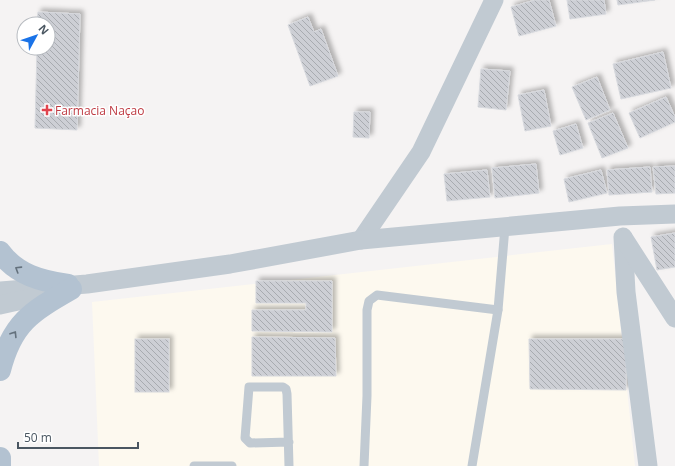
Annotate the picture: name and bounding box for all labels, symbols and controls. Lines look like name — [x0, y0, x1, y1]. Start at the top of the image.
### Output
north arrow — [16, 16, 56, 56]
text: N — [35, 21, 53, 38]
place label: Farmacia Naçao — [55, 102, 144, 119]
marker: Farmacia Naçao — [42, 105, 52, 115]
one-way arrow — [15, 267, 22, 274]
one-way arrow — [9, 331, 17, 338]
scale bar — [18, 424, 138, 450]
text: 50 m — [24, 429, 52, 446]

